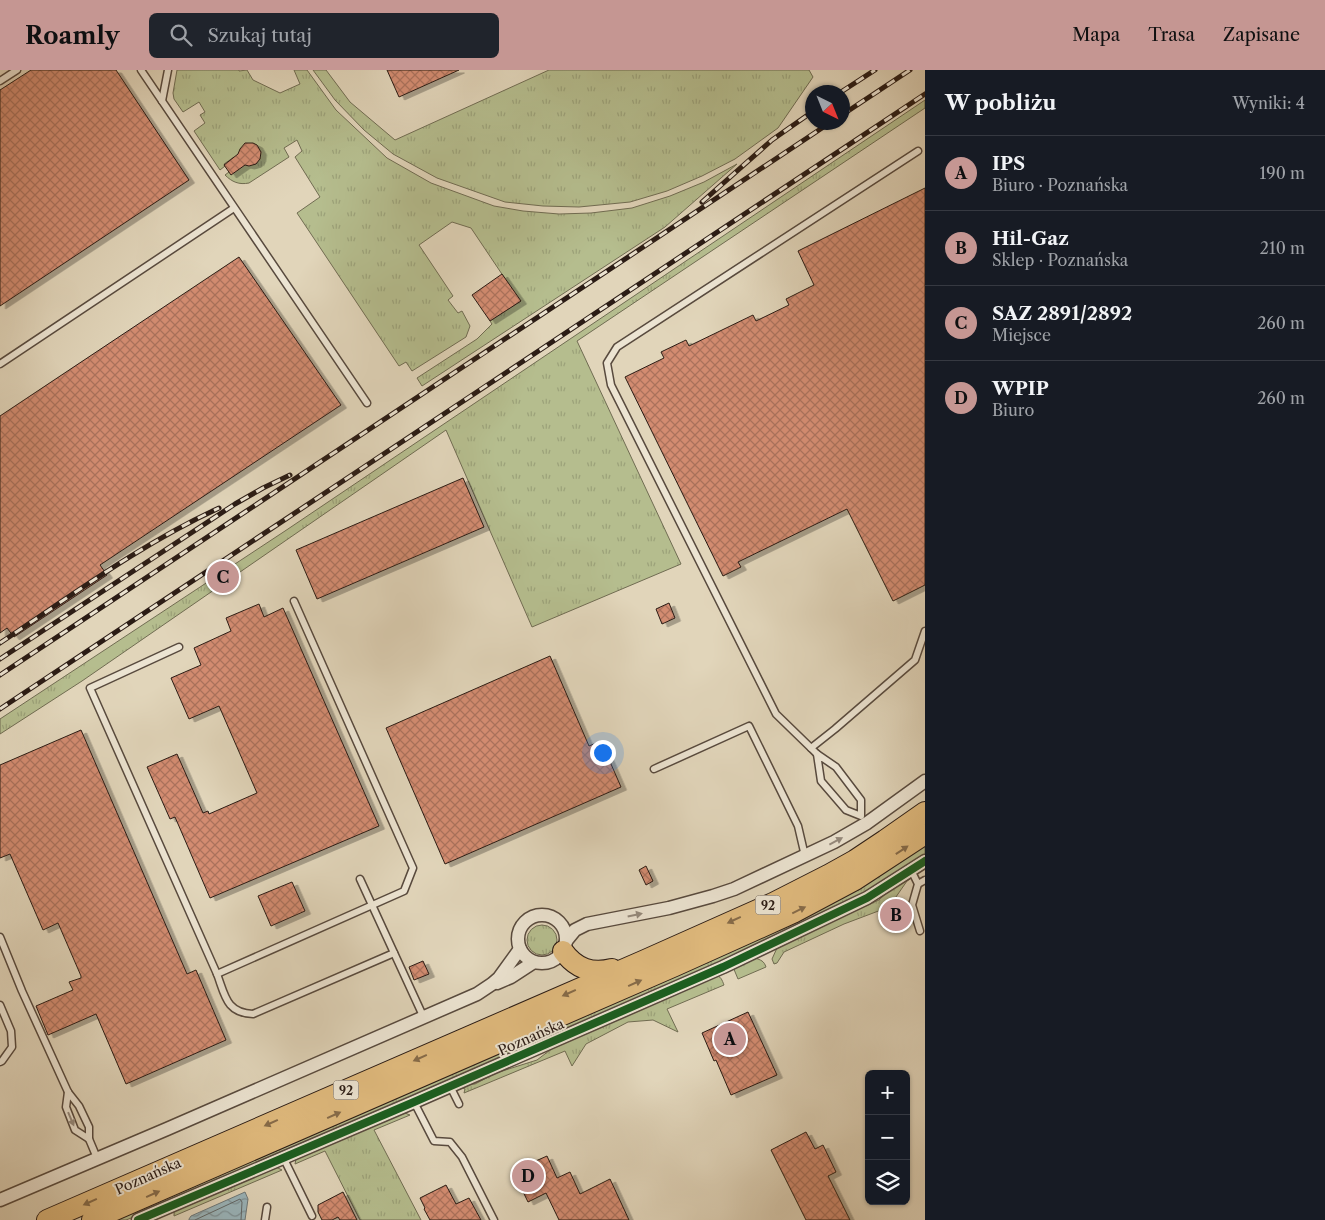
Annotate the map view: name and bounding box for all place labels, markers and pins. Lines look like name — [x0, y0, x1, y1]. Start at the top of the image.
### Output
pin: C — [207, 558, 239, 596]
pin: B — [880, 896, 912, 934]
pin: A — [714, 1020, 746, 1058]
pin: D — [512, 1157, 544, 1195]

